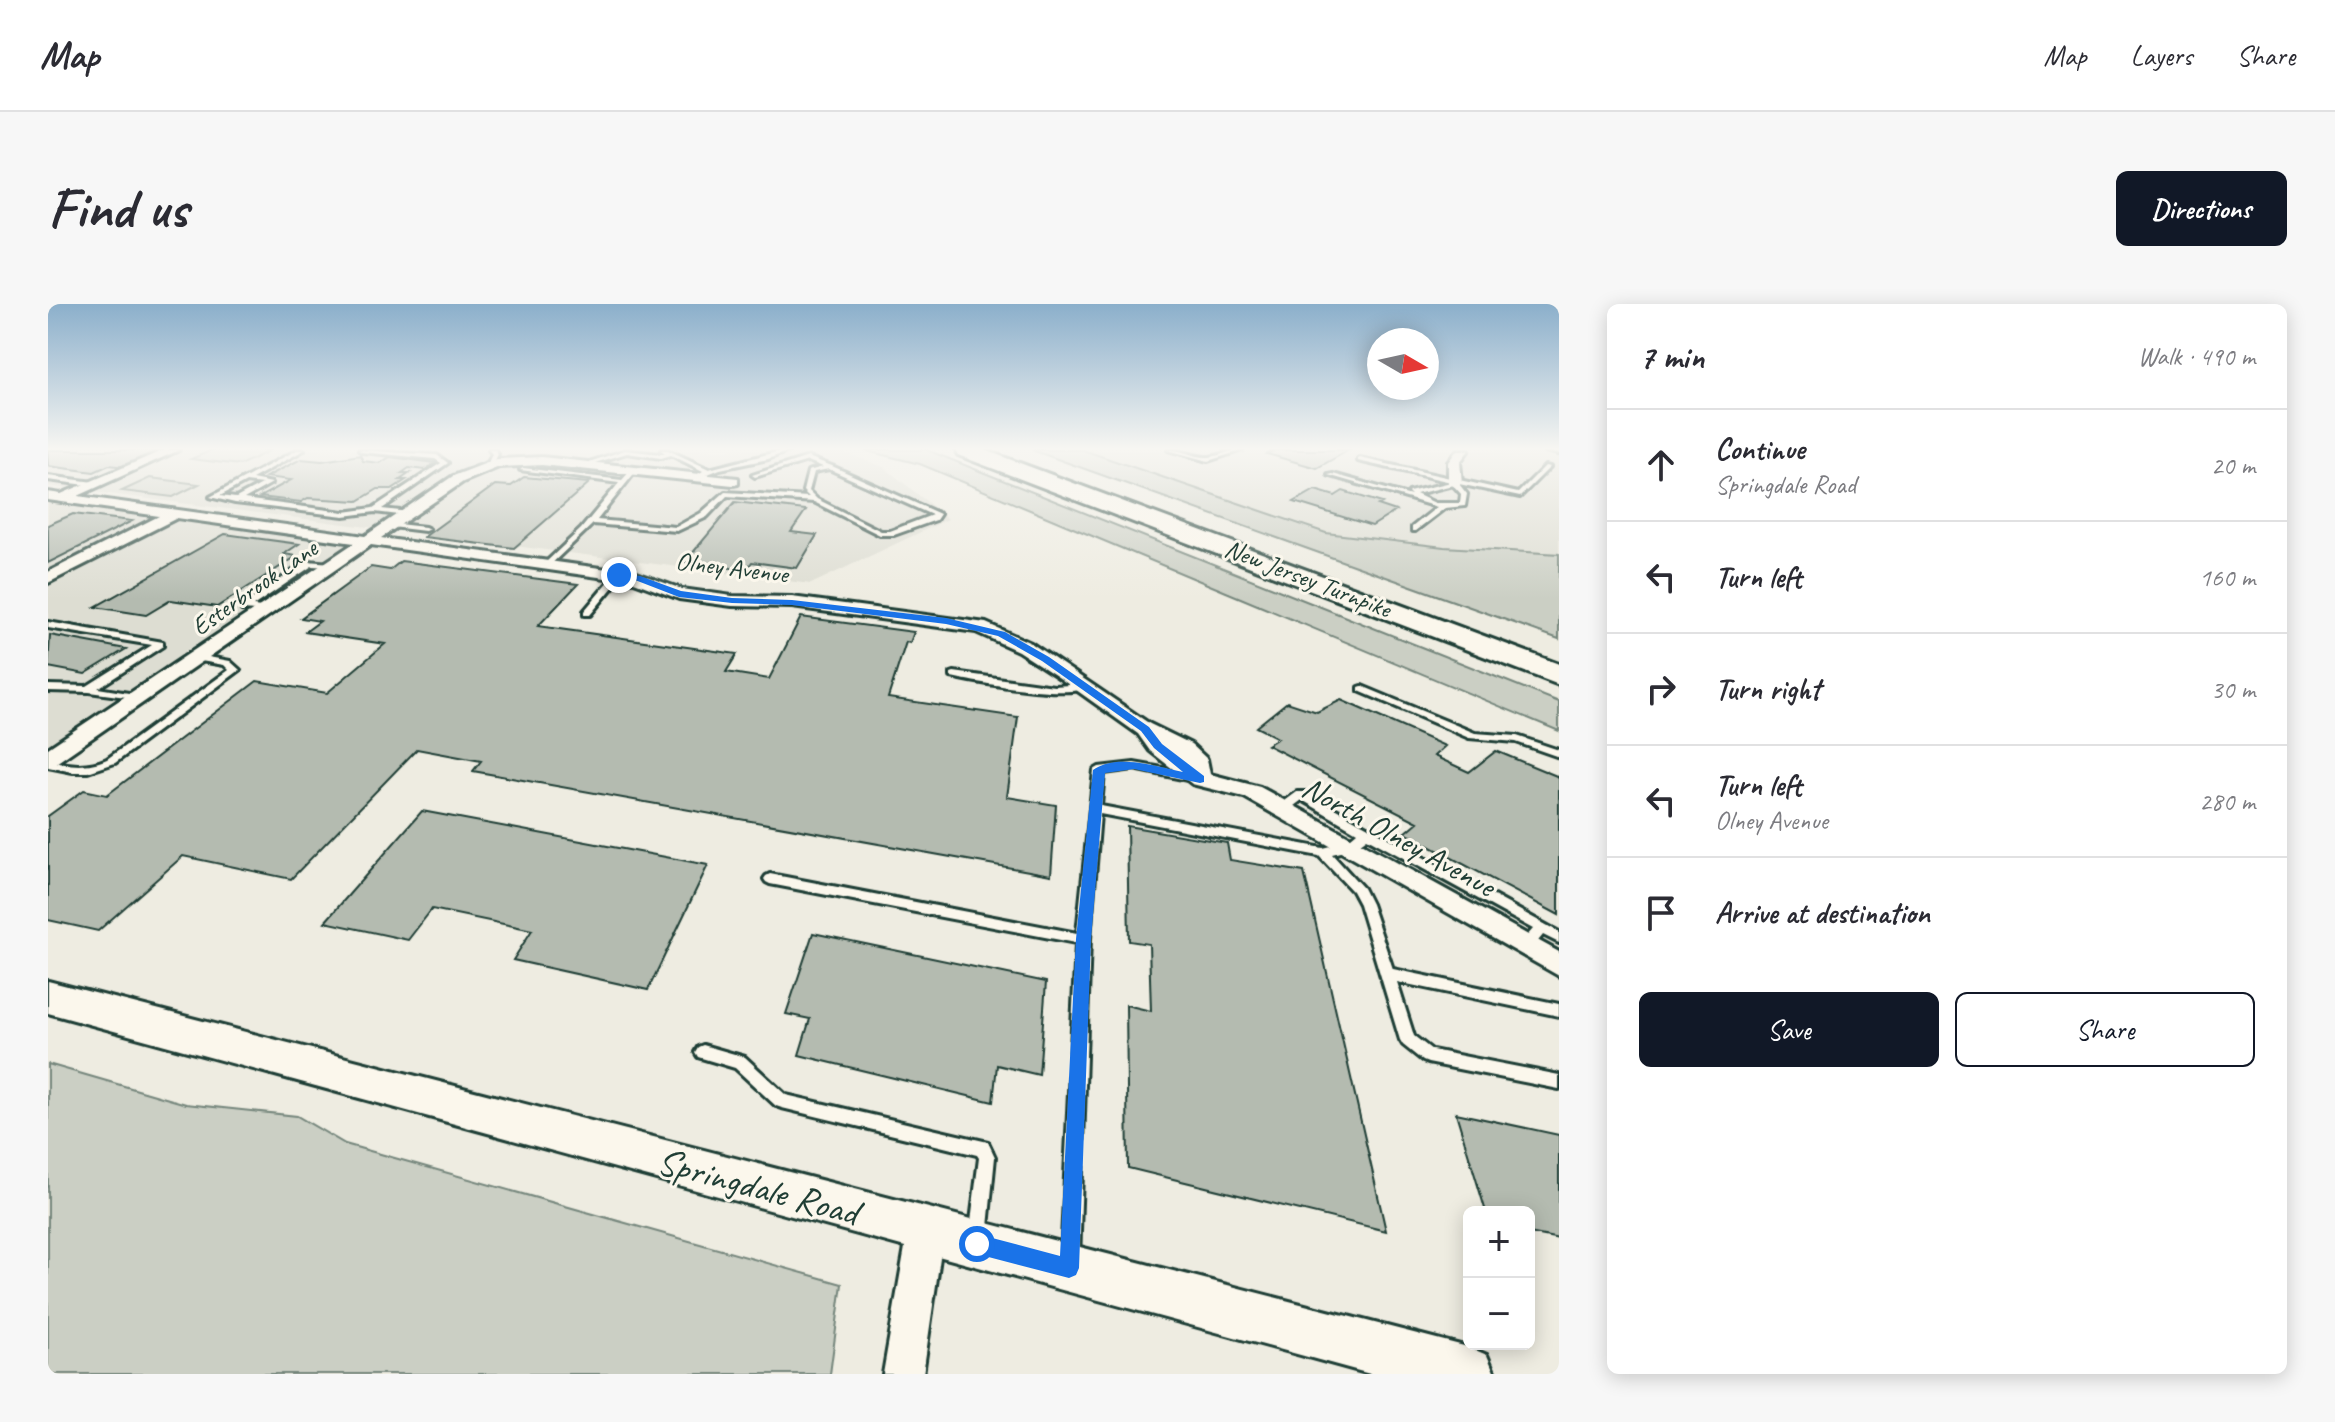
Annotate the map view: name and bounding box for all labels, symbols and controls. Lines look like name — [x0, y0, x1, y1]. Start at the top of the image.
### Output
text: Map — [40, 32, 99, 79]
text: Map — [2044, 38, 2087, 73]
text: Layers — [2131, 38, 2192, 73]
text: Share — [2236, 38, 2295, 73]
button: Directions — [2116, 171, 2287, 246]
text: Find us — [48, 173, 188, 244]
north arrow — [1367, 328, 1439, 400]
text: 7 min — [1639, 335, 1704, 378]
text: Walk · 490 m — [2138, 340, 2255, 373]
text: Continue — [1715, 430, 1805, 468]
icon: ahead — [1639, 443, 1683, 487]
text: 20 m — [2211, 449, 2255, 482]
text: Springdale Road — [1715, 468, 1856, 501]
street label: Esterbrook Lane — [185, 531, 325, 643]
street label: New Jersey Turnpike — [1220, 532, 1397, 626]
street label: Olney Avenue — [674, 544, 793, 591]
icon: left — [1639, 555, 1683, 599]
route end — [601, 557, 637, 593]
text: Turn left — [1715, 558, 1802, 596]
text: 160 m — [2199, 561, 2255, 594]
icon: right — [1639, 667, 1683, 711]
text: Turn right — [1715, 670, 1820, 708]
text: 30 m — [2211, 673, 2255, 706]
text: Turn left — [1715, 766, 1802, 804]
street label: North Olney Avenue — [1295, 767, 1505, 907]
icon: left — [1639, 779, 1683, 823]
text: 280 m — [2199, 785, 2255, 818]
text: Olney Avenue — [1715, 804, 1828, 837]
icon: arrive — [1639, 891, 1683, 935]
text: Arrive at destination — [1715, 894, 1930, 932]
button: Save — [1639, 992, 1939, 1067]
button: Share — [1955, 992, 2255, 1067]
street label: Springdale Road — [652, 1137, 869, 1237]
map controls — [1463, 1206, 1535, 1350]
button: + — [1463, 1206, 1535, 1278]
route start — [959, 1226, 995, 1262]
button: − — [1463, 1278, 1535, 1350]

